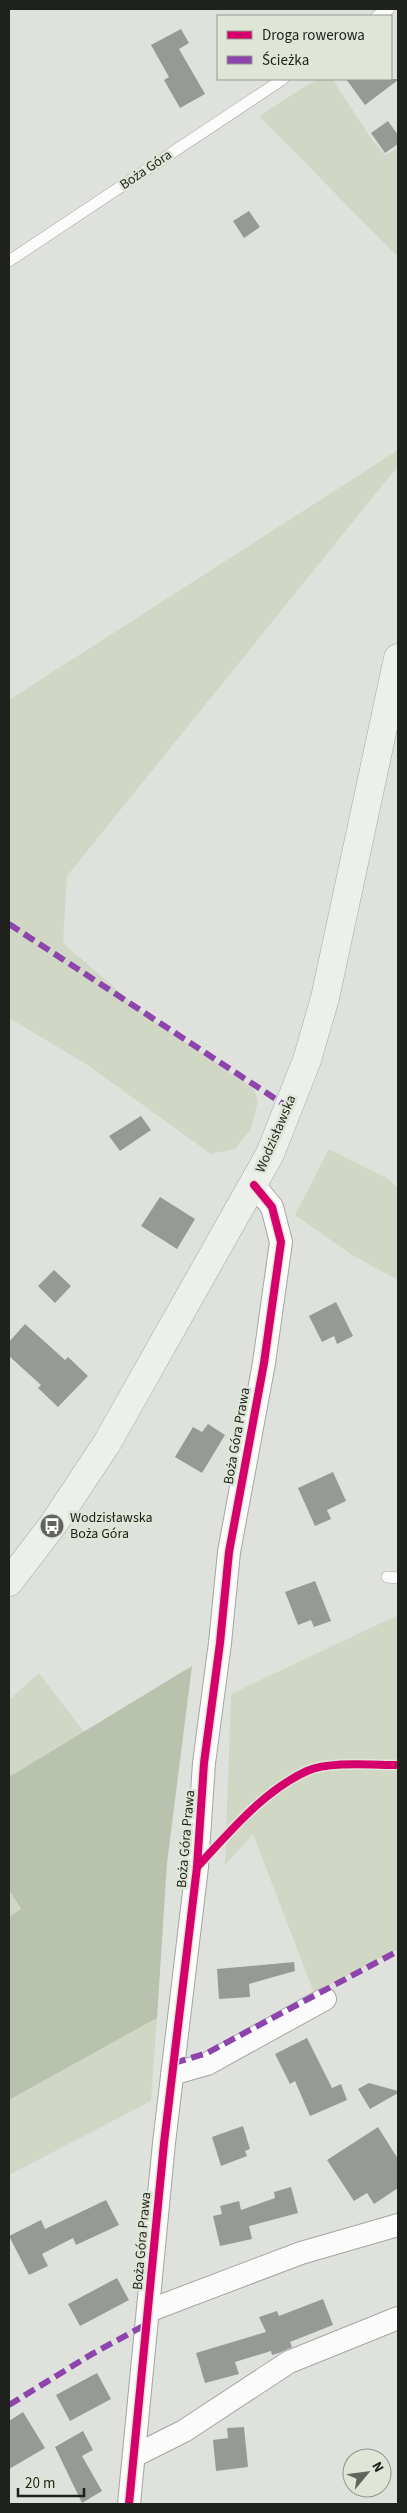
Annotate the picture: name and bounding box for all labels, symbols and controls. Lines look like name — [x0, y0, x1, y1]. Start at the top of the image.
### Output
legend — [217, 15, 392, 80]
text: Droga rowerowa — [262, 25, 365, 46]
text: Ścieżka — [262, 50, 309, 71]
street label: Boża Góra — [116, 145, 176, 195]
street label: Wodzisławska — [251, 1092, 301, 1176]
street label: Boża Góra Prawa — [219, 1386, 255, 1486]
place label: Wodzisławska Boża Góra — [70, 1508, 153, 1544]
bus stop icon: Wodzisławska Boża Góra — [39, 1513, 65, 1539]
street label: Boża Góra Prawa — [172, 1789, 200, 1889]
street label: Boża Góra Prawa — [128, 2191, 156, 2291]
north arrow — [342, 2448, 392, 2498]
text: N — [366, 2458, 388, 2476]
scale bar — [18, 2466, 84, 2498]
text: 20 m — [25, 2473, 55, 2494]

